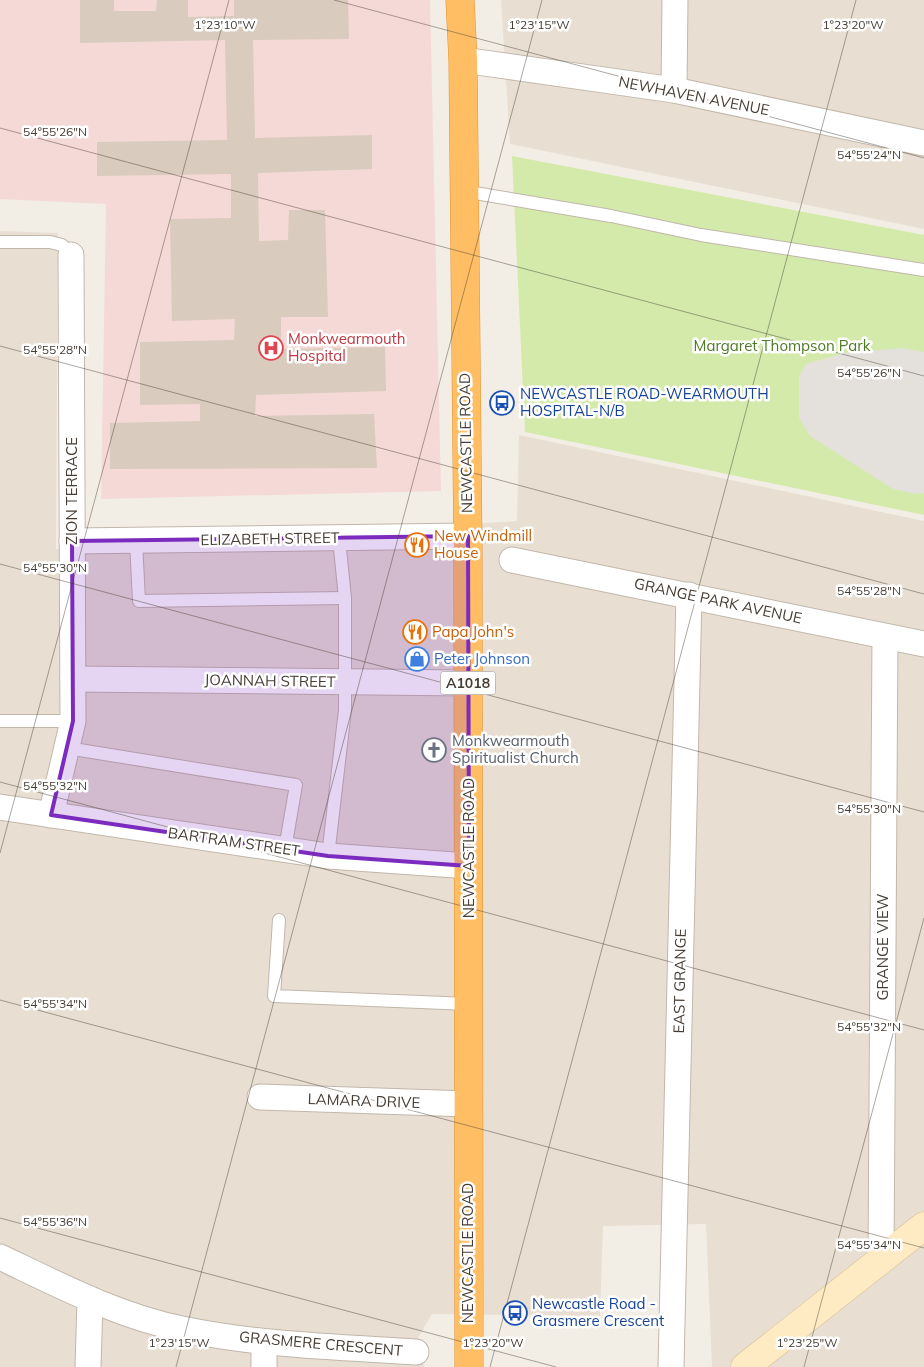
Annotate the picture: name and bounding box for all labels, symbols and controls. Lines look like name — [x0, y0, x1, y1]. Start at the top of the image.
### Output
text: 1°23'10"W — [194, 17, 256, 32]
text: 1°23'15"W — [508, 17, 570, 32]
text: 1°23'20"W — [822, 17, 884, 32]
street label: NEWHAVEN AVENUE — [617, 72, 771, 119]
text: 54°55'26"N — [23, 124, 87, 139]
text: 54°55'24"N — [837, 147, 901, 162]
place label: Monkwearmouth Hospital — [288, 329, 406, 365]
hospital icon: Monkwearmouth Hospital — [258, 335, 284, 361]
park label: Margaret Thompson Park — [694, 336, 871, 355]
text: 54°55'28"N — [23, 342, 87, 357]
text: 54°55'26"N — [837, 365, 901, 380]
street label: NEWCASTLE ROAD — [455, 373, 476, 513]
place label: NEWCASTLE ROAD-WEARMOUTH HOSPITAL-N/B — [520, 384, 769, 420]
bus stop icon: NEWCASTLE ROAD-WEARMOUTH HOSPITAL-N/B — [489, 390, 515, 416]
street label: ZION TERRACE — [62, 437, 81, 545]
place label: New Windmill House — [434, 526, 532, 562]
street label: ELIZABETH STREET — [200, 528, 340, 549]
restaurant icon: New Windmill House — [404, 532, 430, 558]
text: 54°55'30"N — [23, 560, 87, 575]
street label: GRANGE PARK AVENUE — [632, 573, 804, 628]
text: 54°55'28"N — [837, 583, 901, 598]
restaurant icon: Papa John's — [402, 619, 428, 645]
place label: Papa John's — [432, 622, 514, 641]
shop icon: Peter Johnson — [404, 646, 430, 672]
place label: Peter Johnson — [434, 649, 530, 668]
street label: JOANNAH STREET — [204, 670, 336, 691]
road number: A1018 — [440, 671, 496, 694]
place label: Monkwearmouth Spiritualist Church — [452, 731, 579, 767]
church icon: Monkwearmouth Spiritualist Church — [421, 737, 447, 763]
text: 54°55'32"N — [23, 778, 87, 793]
street label: NEWCASTLE ROAD — [459, 778, 478, 918]
text: 54°55'30"N — [837, 801, 901, 816]
street label: BARTRAM STREET — [167, 823, 301, 860]
street label: GRANGE VIEW — [873, 893, 892, 1000]
street label: EAST GRANGE — [669, 928, 690, 1034]
text: 54°55'34"N — [23, 996, 87, 1011]
text: 54°55'32"N — [837, 1019, 901, 1034]
street label: LAMARA DRIVE — [307, 1089, 421, 1112]
street label: NEWCASTLE ROAD — [458, 1183, 477, 1323]
text: 54°55'36"N — [23, 1214, 87, 1229]
text: 54°55'34"N — [837, 1237, 901, 1252]
place label: Newcastle Road - Grasmere Crescent — [532, 1294, 664, 1330]
bus stop icon: Newcastle Road - Grasmere Crescent — [502, 1300, 528, 1326]
street label: GRASMERE CRESCENT — [238, 1327, 404, 1360]
text: 1°23'15"W — [148, 1335, 210, 1350]
text: 1°23'20"W — [462, 1335, 524, 1350]
text: 1°23'25"W — [776, 1335, 838, 1350]

